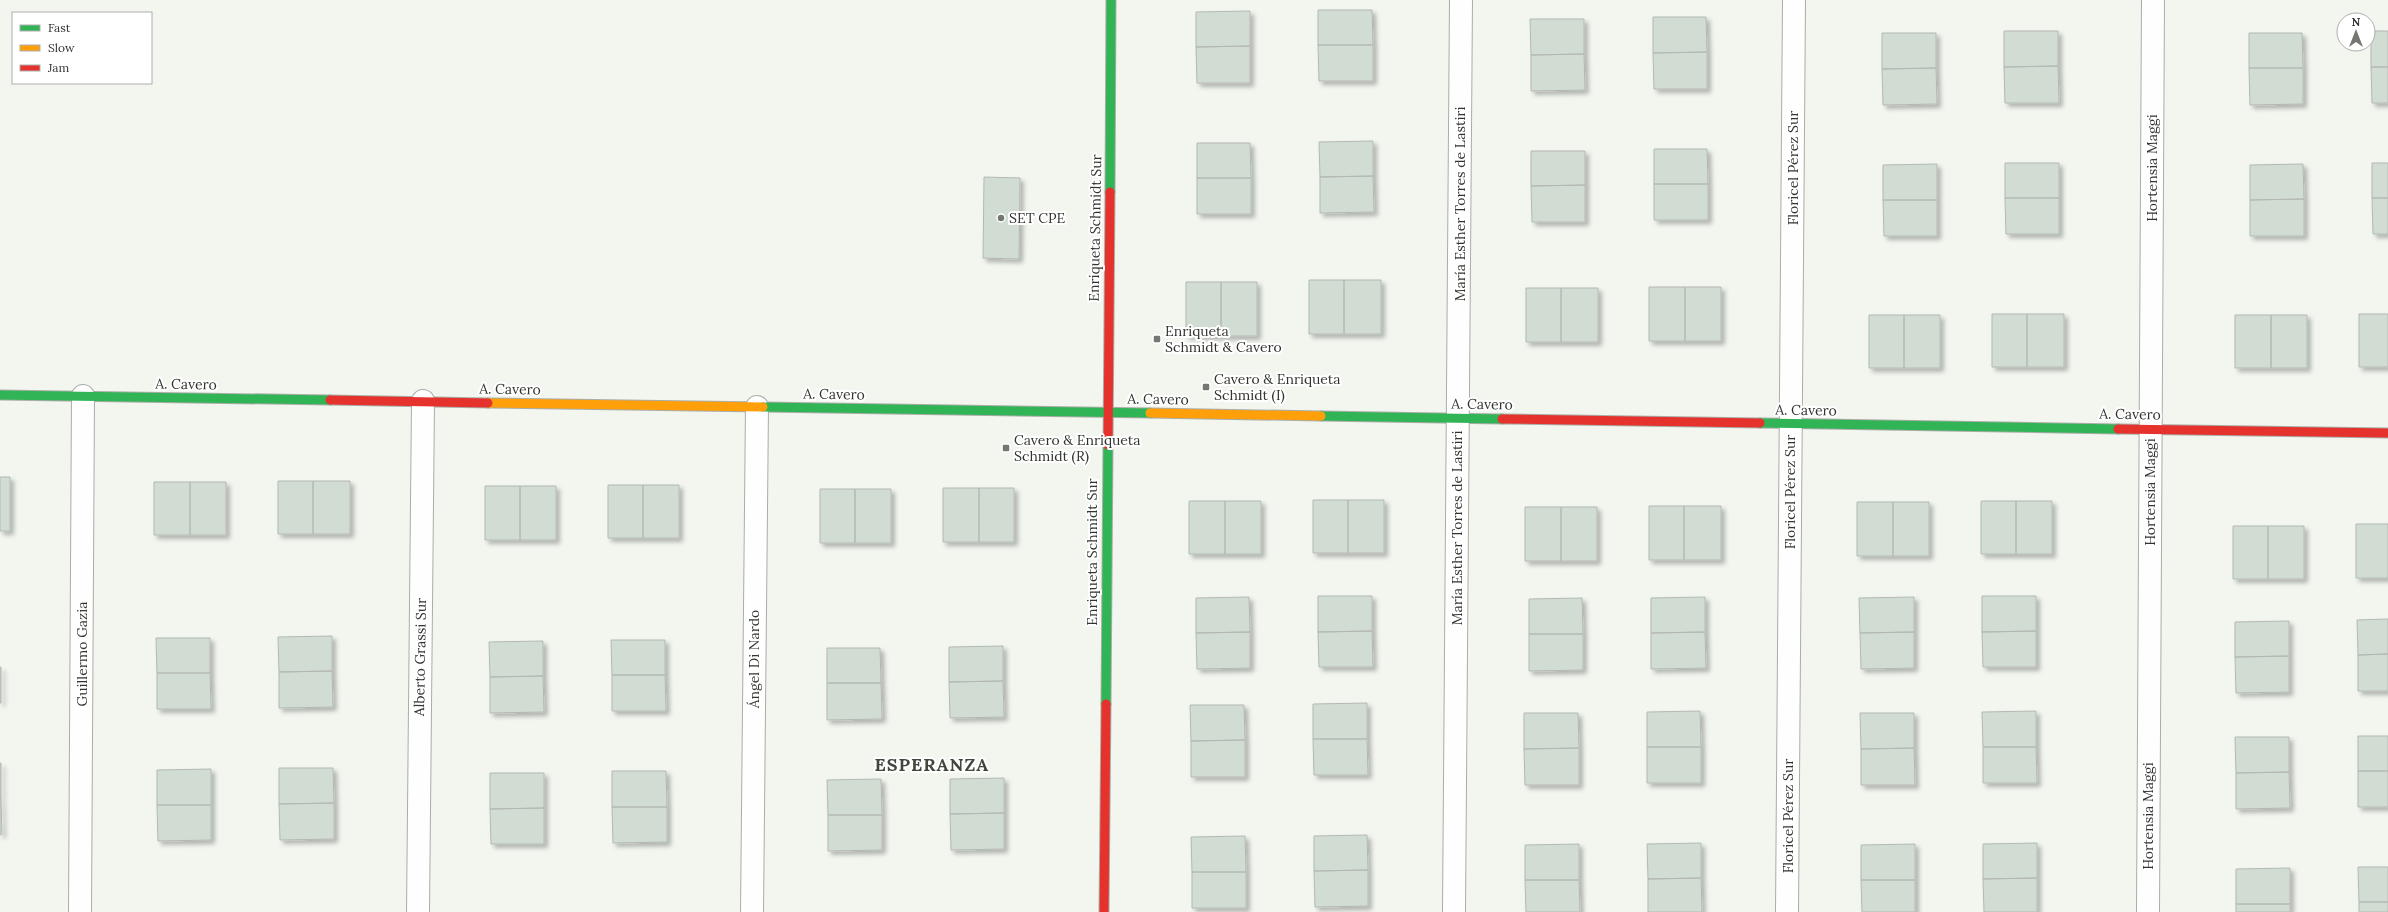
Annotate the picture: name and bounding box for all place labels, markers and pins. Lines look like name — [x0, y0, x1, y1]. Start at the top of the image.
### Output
place label: SET CPE — [1009, 209, 1065, 227]
marker: SET CPE — [996, 213, 1006, 223]
place label: Enriqueta Schmidt & Cavero — [1165, 322, 1282, 356]
marker: Enriqueta Schmidt & Cavero — [1152, 334, 1162, 344]
place label: Cavero & Enriqueta Schmidt (I) — [1214, 370, 1340, 404]
marker: Cavero & Enriqueta Schmidt (I) — [1201, 382, 1211, 392]
place label: Cavero & Enriqueta Schmidt (R) — [1014, 431, 1140, 465]
marker: Cavero & Enriqueta Schmidt (R) — [1001, 443, 1011, 453]

